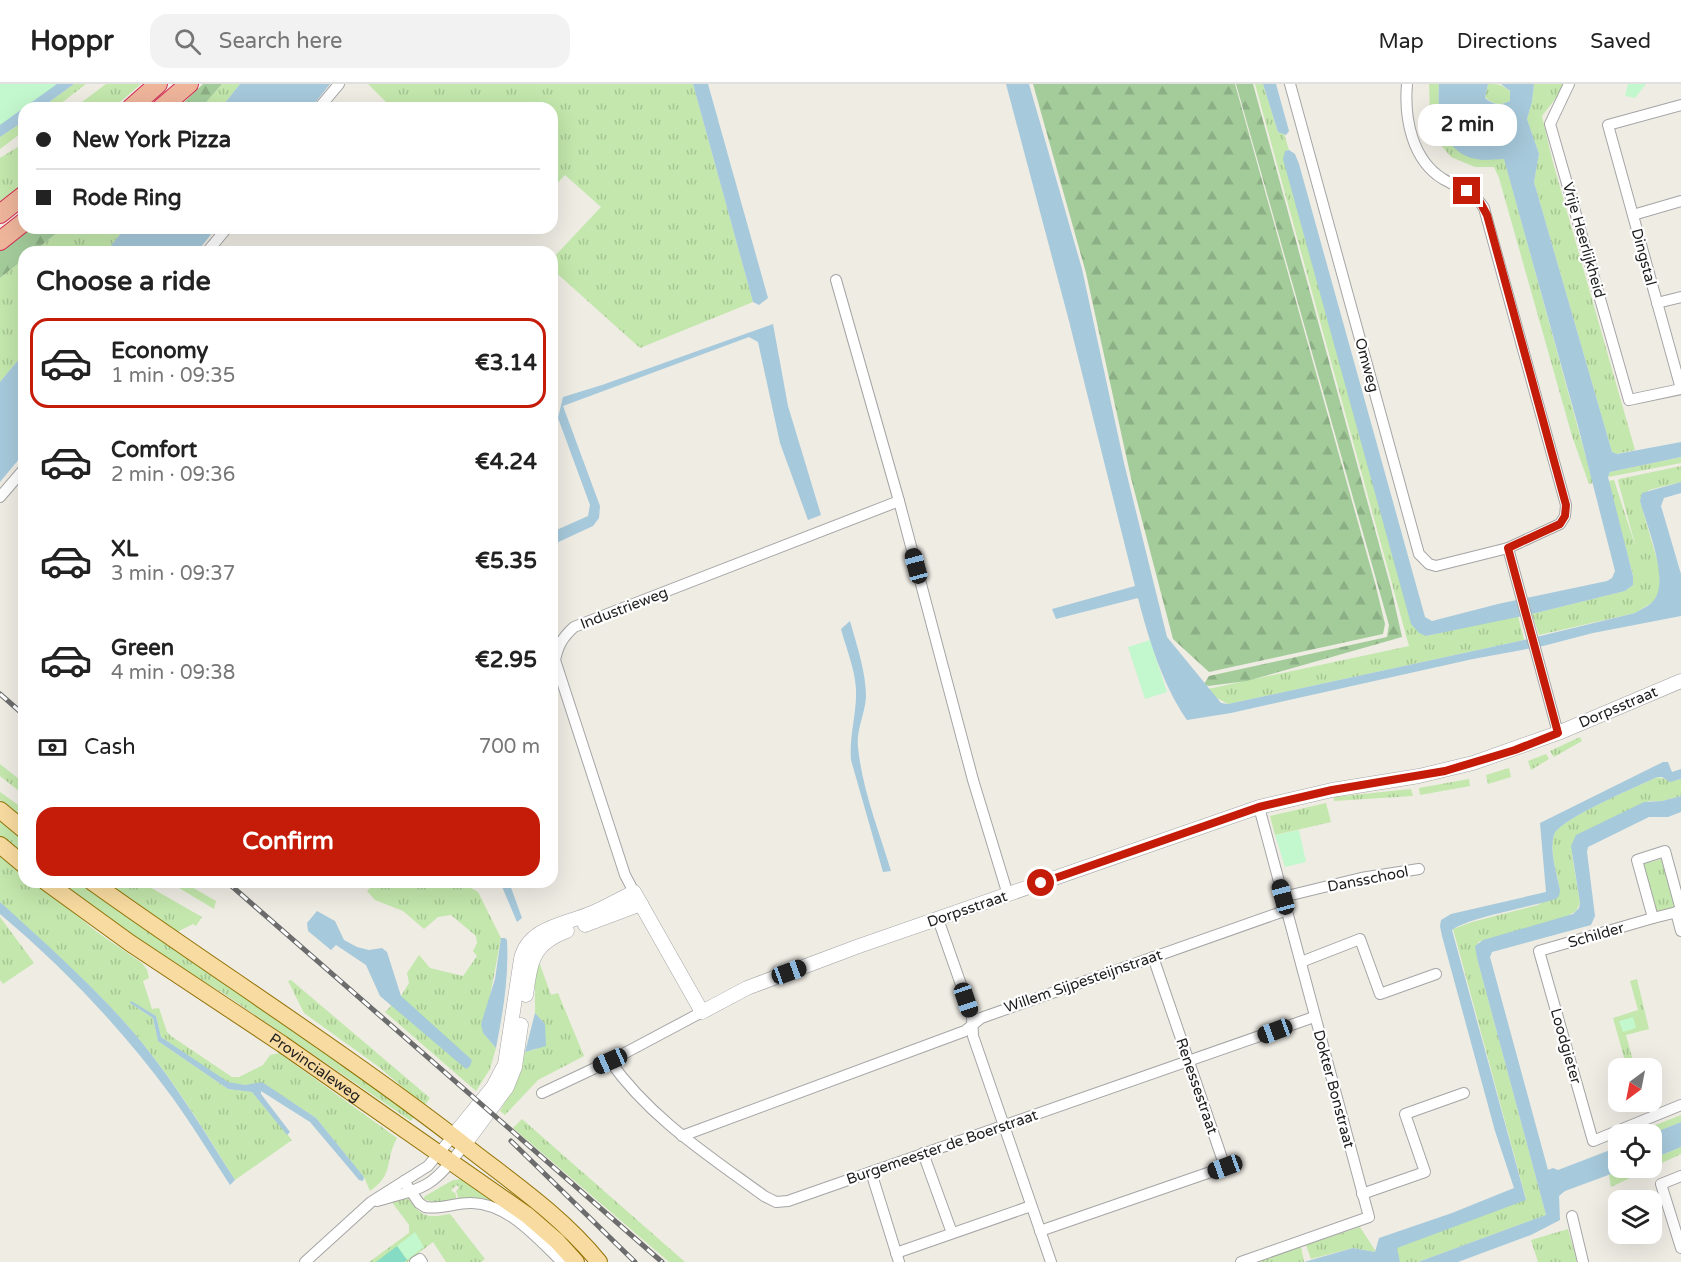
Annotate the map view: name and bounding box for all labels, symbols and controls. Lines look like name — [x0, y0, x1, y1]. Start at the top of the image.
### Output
search box — [150, 14, 570, 68]
text: Hoppr — [30, 24, 114, 58]
icon: search — [171, 25, 204, 58]
text: Search here — [219, 28, 343, 54]
text: Map — [1378, 29, 1424, 54]
text: Directions — [1457, 29, 1557, 54]
text: Saved — [1590, 29, 1651, 54]
callout: 2 min — [1418, 104, 1516, 146]
text: 2 min — [1441, 113, 1494, 137]
text: New York Pizza — [72, 127, 231, 153]
route end — [1453, 177, 1480, 204]
street label: Vrije Heerlijkheid — [1559, 180, 1609, 300]
text: Rode Ring — [72, 185, 182, 211]
street label: Dingstal — [1628, 226, 1660, 288]
text: Choose a ride — [36, 265, 211, 298]
icon: car — [39, 336, 93, 390]
street label: Omweg — [1351, 336, 1383, 394]
text: Economy — [111, 338, 208, 364]
text: €3.14 — [475, 350, 537, 376]
text: 1 min · 09:35 — [111, 364, 235, 388]
icon: car — [39, 435, 93, 489]
text: Comfort — [111, 437, 197, 463]
text: €4.24 — [475, 449, 537, 475]
text: 2 min · 09:36 — [111, 463, 235, 487]
icon: car — [39, 534, 93, 588]
text: XL — [111, 536, 138, 562]
car — [903, 546, 929, 586]
text: €5.35 — [475, 548, 537, 574]
text: 3 min · 09:37 — [111, 562, 235, 586]
street label: Industrieweg — [578, 583, 670, 633]
icon: car — [39, 633, 93, 687]
text: Green — [111, 635, 174, 661]
text: €2.95 — [475, 647, 537, 673]
text: 4 min · 09:38 — [111, 661, 235, 685]
street label: Dorpsstraat — [1576, 682, 1660, 732]
icon: cash — [36, 731, 69, 764]
text: Cash — [84, 734, 136, 760]
text: 700 m — [479, 735, 540, 759]
button: Confirm — [36, 807, 540, 876]
street label: Dansschool — [1326, 862, 1410, 896]
route start — [1027, 869, 1054, 896]
car — [1270, 877, 1296, 917]
street label: Dorpsstraat — [925, 887, 1010, 931]
street label: Schilder — [1566, 918, 1626, 952]
street label: Willem Sijpesteijnstraat — [1002, 945, 1165, 1017]
car — [769, 957, 809, 987]
car — [952, 980, 980, 1020]
street label: Loodgieter — [1547, 1006, 1585, 1086]
car — [1255, 1016, 1295, 1046]
street label: Dokter Bonstraat — [1310, 1028, 1359, 1150]
street label: Provincialeweg — [266, 1029, 365, 1105]
street label: Renessestraat — [1172, 1035, 1222, 1137]
car — [590, 1045, 630, 1077]
north arrow — [1608, 1058, 1662, 1112]
map controls — [1608, 1058, 1662, 1244]
street label: Burgemeester de Boerstraat — [844, 1106, 1040, 1188]
button: locate — [1608, 1124, 1662, 1178]
car — [1205, 1152, 1245, 1182]
button: layers — [1608, 1190, 1662, 1244]

